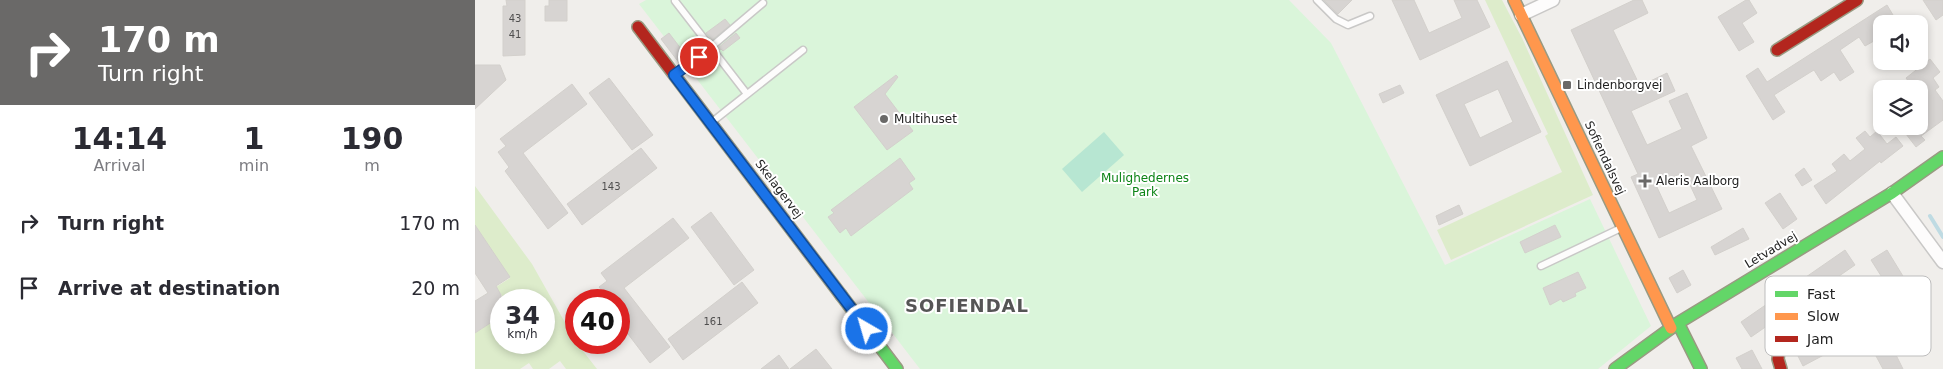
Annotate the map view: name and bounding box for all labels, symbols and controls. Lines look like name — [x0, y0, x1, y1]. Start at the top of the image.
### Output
house number: 43 — [509, 13, 521, 24]
map controls — [1873, 15, 1928, 135]
button: sound — [1873, 15, 1928, 70]
icon: right — [15, 20, 80, 85]
text: 170 m — [98, 20, 220, 60]
house number: 41 — [509, 29, 521, 40]
pin — [678, 36, 720, 78]
icon: arrive — [685, 43, 713, 71]
text: Turn right — [98, 61, 203, 86]
place label: Lindenborgvej — [1577, 78, 1662, 92]
marker: Lindenborgvej — [1561, 79, 1573, 91]
button: layers — [1873, 80, 1928, 135]
place label: Multihuset — [894, 112, 957, 126]
marker: Multihuset — [878, 113, 890, 125]
street label: Sofiendalsvej — [1582, 119, 1628, 197]
text: 14:14 — [72, 121, 167, 156]
text: 1 — [243, 121, 264, 156]
text: 190 — [341, 121, 403, 156]
text: Arrival — [93, 156, 145, 175]
text: min — [239, 156, 269, 175]
text: m — [364, 156, 380, 175]
street label: Skelagervej — [752, 157, 806, 221]
park label: Mulighedernes Park — [1101, 171, 1189, 199]
marker: Aleris Aalborg — [1638, 174, 1652, 188]
place label: Aleris Aalborg — [1656, 174, 1739, 188]
house number: 143 — [601, 181, 621, 192]
icon: right — [15, 209, 43, 237]
text: Turn right — [58, 212, 164, 234]
text: 170 m — [399, 212, 460, 234]
street label: Letvadvej — [1742, 229, 1800, 271]
icon: arrive — [15, 274, 43, 302]
legend — [1765, 276, 1931, 356]
text: Arrive at destination — [58, 277, 280, 299]
text: 20 m — [411, 277, 460, 299]
text: Fast — [1807, 286, 1836, 302]
speed limit sign: 40 — [565, 289, 630, 354]
district label: SOFIENDAL — [905, 295, 1029, 316]
text: 34 — [505, 301, 540, 330]
position arrow — [840, 302, 892, 354]
text: Slow — [1807, 308, 1840, 324]
house number: 161 — [703, 316, 723, 327]
text: km/h — [507, 327, 538, 341]
text: Jam — [1806, 331, 1833, 347]

